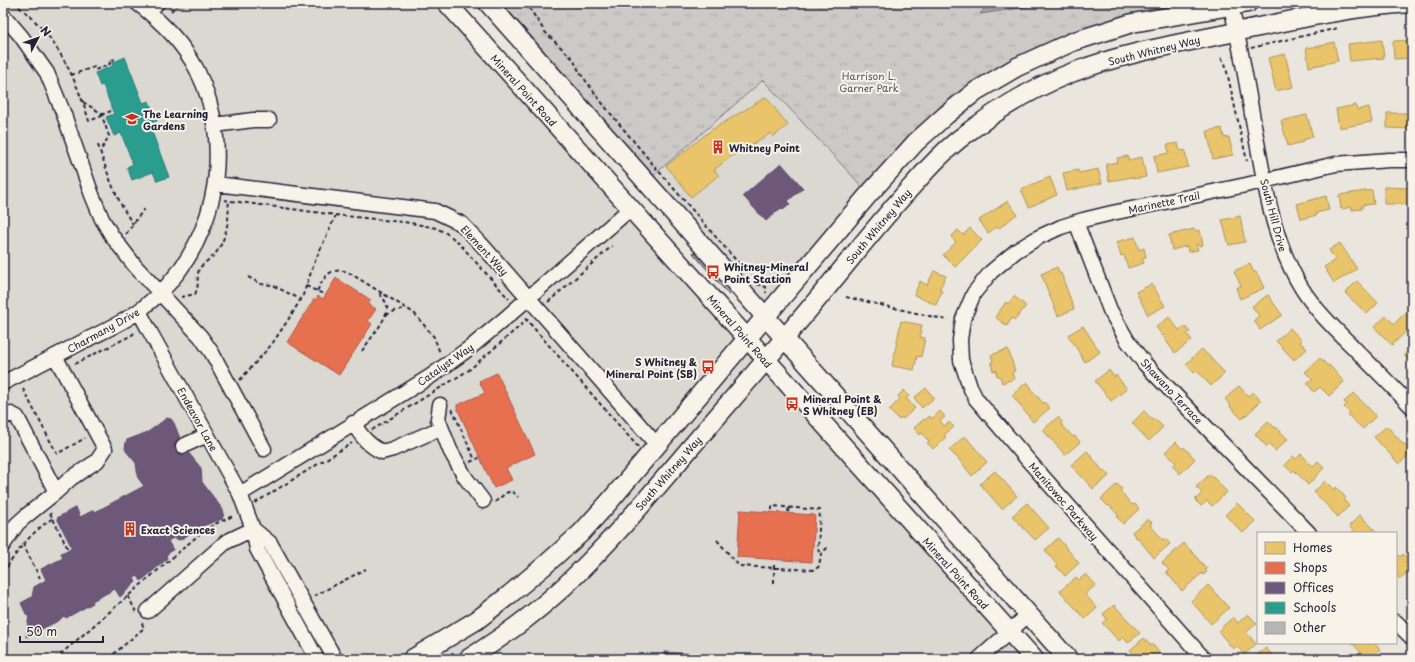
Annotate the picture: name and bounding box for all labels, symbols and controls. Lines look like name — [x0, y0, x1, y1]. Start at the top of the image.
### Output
north arrow — [18, 18, 58, 58]
text: N — [37, 22, 55, 40]
street label: South Whitney Way — [1106, 31, 1202, 70]
street label: Mineral Point Road — [488, 51, 561, 129]
park label: Harrison L. Garner Park — [839, 68, 899, 95]
place label: The Learning Gardens — [143, 106, 208, 133]
school or university icon: The Learning Gardens — [124, 111, 140, 127]
building icon: Whitney Point — [710, 139, 726, 155]
place label: Whitney Point — [729, 140, 800, 156]
street label: South Hill Drive — [1257, 177, 1291, 253]
street label: South Whitney Way — [842, 185, 915, 268]
street label: Marinette Trail — [1127, 187, 1201, 217]
street label: Element Way — [458, 222, 512, 279]
place label: Whitney-Mineral Point Station — [724, 259, 809, 286]
bus stop icon: Whitney-Mineral Point Station — [705, 264, 721, 280]
street label: Mineral Point Road — [704, 291, 776, 371]
street label: Charmany Drive — [64, 304, 142, 356]
street label: Catalyst Way — [414, 339, 477, 390]
place label: S Whitney & Mineral Point (SB) — [606, 354, 697, 381]
street label: Shawano Terrace — [1138, 355, 1206, 427]
bus stop icon: S Whitney & Mineral Point (SB) — [700, 359, 716, 375]
street label: Endeavor Lane — [174, 384, 222, 454]
place label: Mineral Point & S Whitney (EB) — [803, 391, 882, 418]
bus stop icon: Mineral Point & S Whitney (EB) — [784, 396, 800, 412]
street label: South Whitney Way — [631, 432, 706, 514]
street label: Manitowoc Parkway — [1025, 459, 1102, 544]
building icon: Exact Sciences — [122, 521, 138, 537]
place label: Exact Sciences — [141, 522, 215, 537]
legend — [1257, 532, 1397, 644]
street label: Mineral Point Road — [920, 534, 993, 612]
text: Homes — [1293, 538, 1332, 556]
text: Shops — [1293, 558, 1328, 576]
text: Offices — [1293, 578, 1334, 596]
text: Schools — [1293, 598, 1337, 616]
scale bar — [20, 618, 103, 644]
text: Other — [1293, 618, 1326, 636]
text: 50 m — [26, 622, 57, 640]

